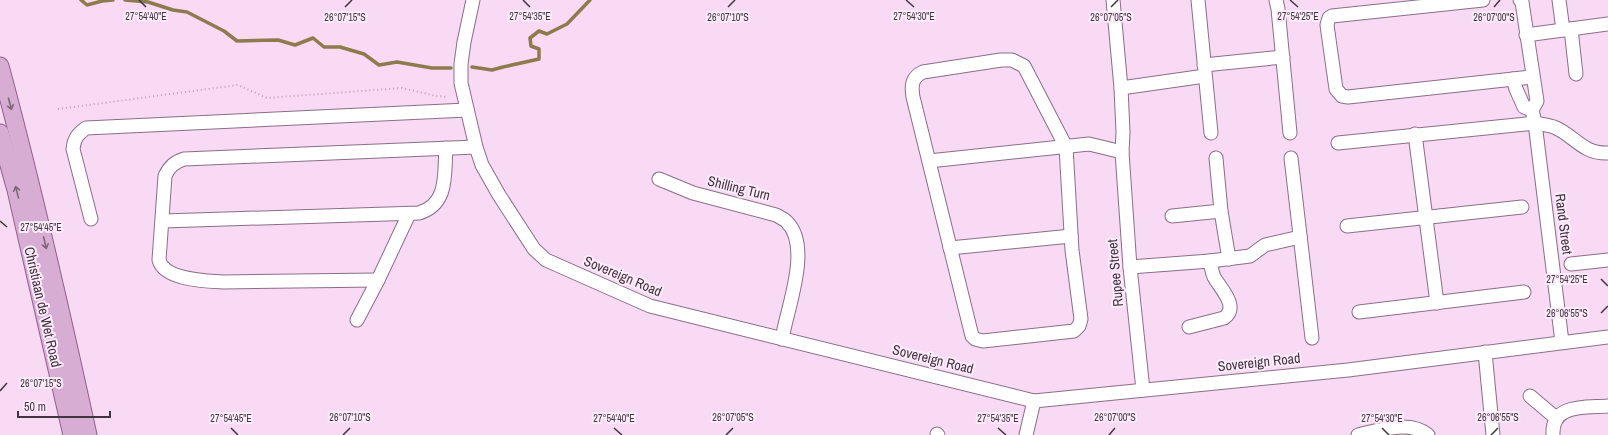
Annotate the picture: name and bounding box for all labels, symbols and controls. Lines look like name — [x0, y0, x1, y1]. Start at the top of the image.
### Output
text: 27°54'40"E — [125, 10, 167, 23]
text: 27°54'35"E — [509, 10, 551, 23]
text: 27°54'30"E — [893, 10, 935, 23]
text: 27°54'25"E — [1277, 10, 1319, 23]
text: 26°07'15"S — [324, 11, 366, 24]
text: 26°07'10"S — [707, 11, 749, 24]
text: 26°07'05"S — [1090, 11, 1132, 24]
text: 26°07'00"S — [1473, 11, 1515, 24]
one-way arrow — [7, 97, 14, 110]
street label: Shilling Turn — [706, 172, 772, 204]
one-way arrow — [12, 186, 20, 199]
street label: Rand Street — [1551, 192, 1577, 256]
text: 27°54'45"E — [20, 221, 62, 234]
one-way arrow — [41, 237, 49, 250]
street label: Rupee Street — [1103, 239, 1127, 307]
street label: Christiaan de Wet Road — [20, 245, 66, 369]
street label: Sovereign Road — [581, 252, 665, 300]
text: 27°54'25"E — [1546, 273, 1588, 286]
text: 26°06'55"S — [1546, 307, 1588, 320]
street label: Sovereign Road — [891, 340, 975, 378]
street label: Sovereign Road — [1217, 349, 1301, 375]
text: 26°07'15"S — [20, 377, 62, 390]
scale bar — [18, 393, 110, 419]
text: 50 m — [24, 399, 46, 415]
text: 26°07'10"S — [329, 411, 371, 424]
text: 26°07'05"S — [712, 411, 754, 424]
text: 26°07'00"S — [1094, 411, 1136, 424]
text: 26°06'55"S — [1477, 411, 1519, 424]
text: 27°54'45"E — [210, 412, 252, 425]
text: 27°54'40"E — [593, 412, 635, 425]
text: 27°54'35"E — [977, 412, 1019, 425]
text: 27°54'30"E — [1361, 412, 1403, 425]

